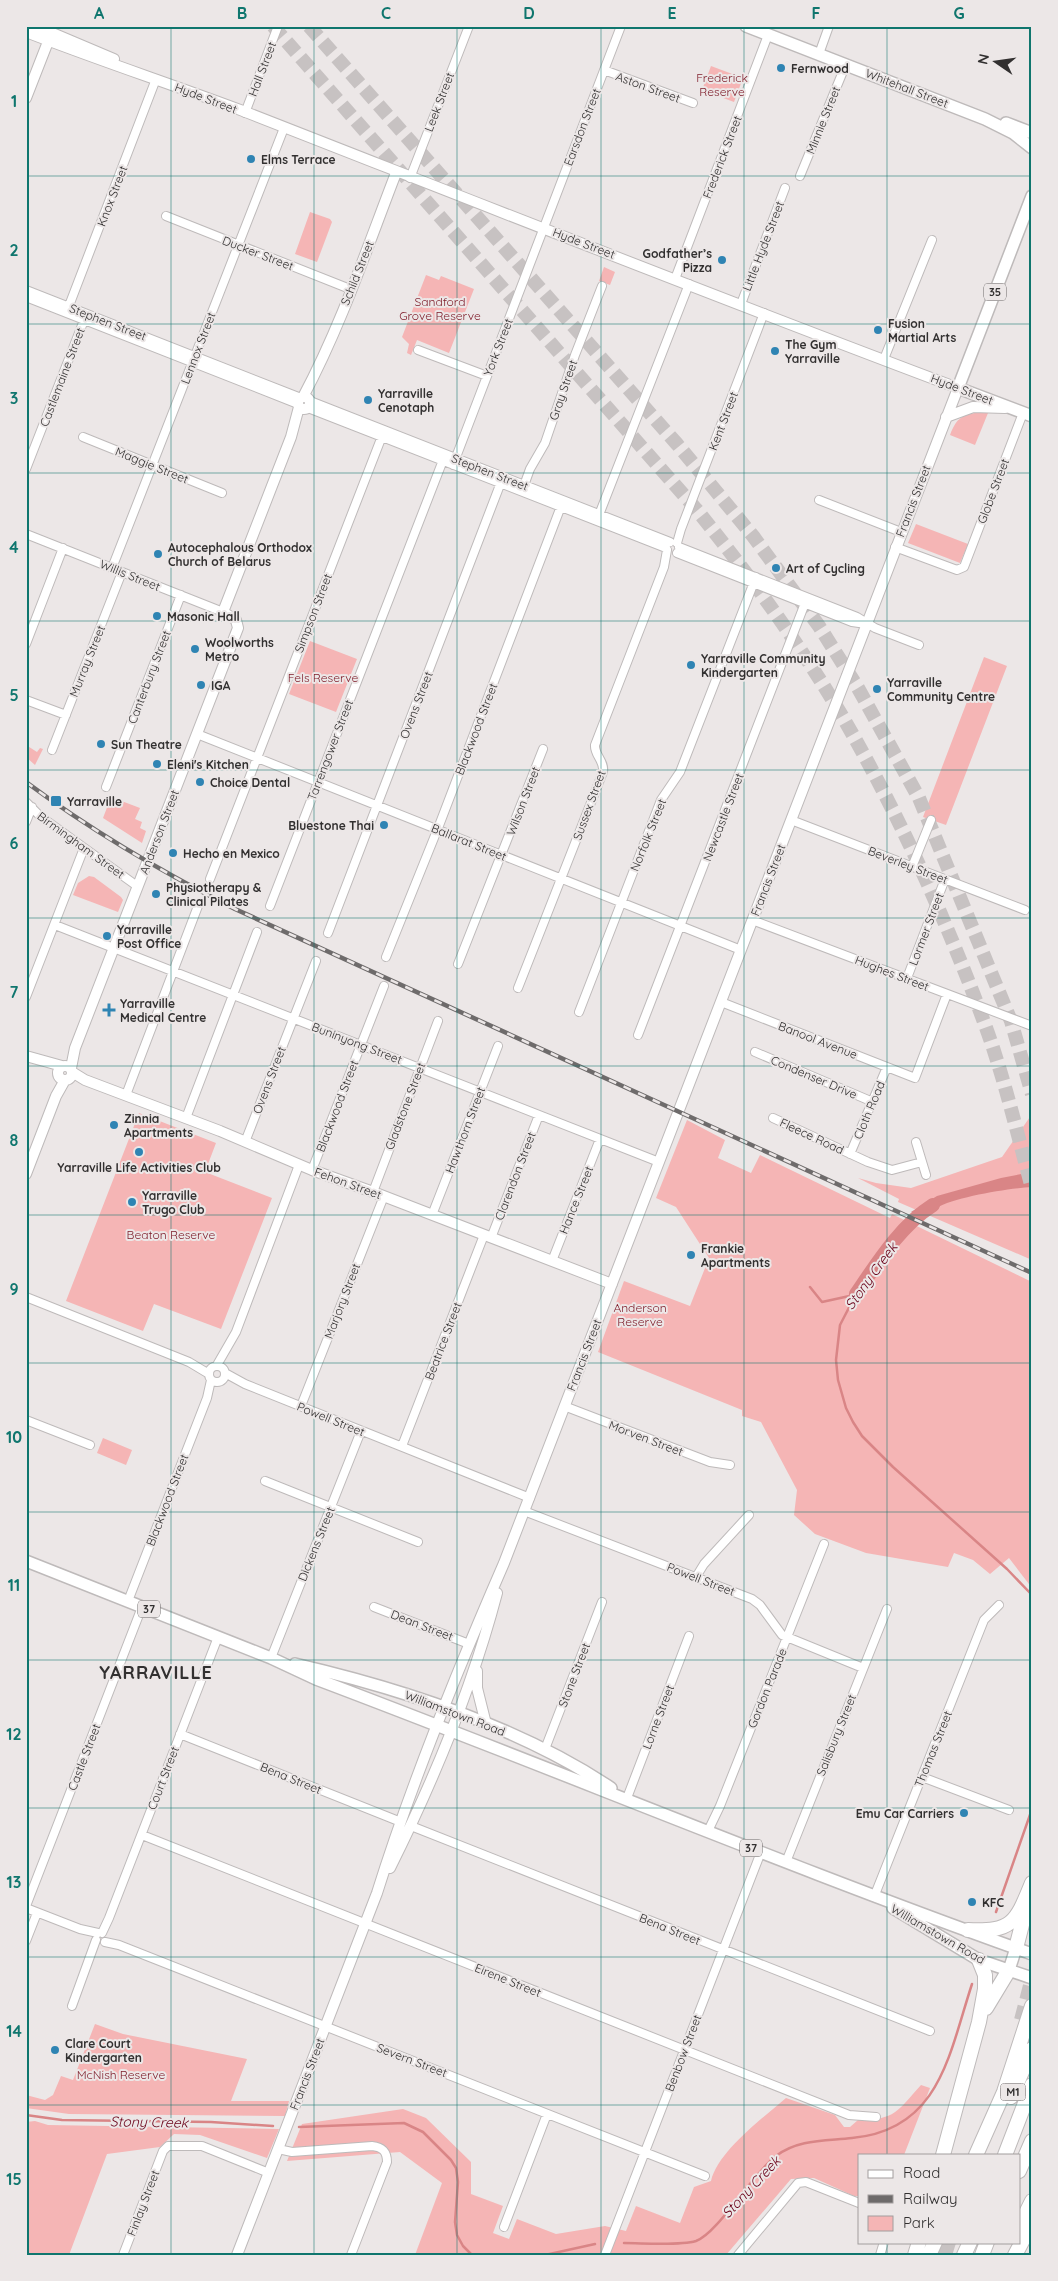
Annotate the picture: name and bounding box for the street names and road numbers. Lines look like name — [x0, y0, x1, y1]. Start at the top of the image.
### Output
street label: Hall Street — [245, 39, 279, 99]
street label: Whitehall Street — [863, 65, 951, 111]
street label: Aston Street — [614, 68, 682, 106]
street label: Leek Street — [421, 70, 457, 134]
street label: Hyde Street — [173, 79, 239, 117]
street label: Minnie Street — [803, 84, 843, 156]
street label: Earsdon Street — [560, 86, 604, 168]
street label: Frederick Street — [699, 113, 745, 201]
street label: Knox Street — [94, 163, 130, 229]
street label: Little Hyde Street — [739, 199, 787, 293]
street label: Hyde Street — [551, 224, 617, 262]
street label: Ducker Street — [220, 233, 296, 273]
street label: Schild Street — [337, 239, 377, 307]
road number: 35 — [984, 284, 1006, 300]
street label: Stephen Street — [67, 300, 149, 344]
street label: Lennox Street — [177, 310, 219, 386]
street label: York Street — [480, 316, 516, 378]
street label: Castlemaine Street — [36, 325, 88, 429]
street label: Gray Street — [546, 358, 580, 422]
street label: Hyde Street — [929, 370, 995, 408]
street label: Kent Street — [705, 390, 741, 452]
street label: Maggie Street — [113, 444, 191, 486]
street label: Stephen Street — [449, 450, 531, 494]
street label: Globe Street — [974, 456, 1012, 526]
street label: Francis Street — [892, 463, 934, 539]
street label: Willis Street — [98, 556, 162, 594]
street label: Simpson Street — [291, 571, 335, 655]
street label: Murray Street — [66, 623, 108, 699]
street label: Canterbury Street — [124, 628, 174, 726]
street label: Ovens Street — [396, 669, 436, 741]
street label: Blackwood Street — [452, 681, 500, 777]
street label: Tarrengower Street — [304, 697, 356, 803]
street label: Wilson Street — [503, 764, 543, 838]
street label: Sussex Street — [569, 768, 609, 842]
street label: Newcastle Street — [699, 771, 747, 863]
street label: Anderson Street — [136, 788, 182, 876]
street label: Norfolk Street — [627, 797, 669, 873]
street label: Birmingham Street — [35, 808, 127, 882]
street label: Ballarat Street — [429, 820, 509, 864]
street label: Francis Street — [747, 842, 789, 918]
street label: Beverley Street — [866, 843, 950, 887]
street label: Lormer Street — [905, 891, 947, 967]
street label: Hughes Street — [853, 952, 931, 994]
street label: Banool Avenue — [776, 1018, 860, 1062]
street label: Buninyong Street — [310, 1019, 404, 1067]
street label: Ovens Street — [249, 1044, 289, 1116]
street label: Condenser Drive — [769, 1052, 860, 1102]
street label: Blackwood Street — [313, 1058, 361, 1154]
street label: Gladstone Street — [381, 1060, 429, 1152]
street label: Cloth Road — [850, 1079, 888, 1141]
street label: Hawthorn Street — [442, 1085, 488, 1175]
street label: Fleece Road — [778, 1115, 846, 1157]
street label: Clarendon Street — [491, 1130, 539, 1222]
street label: Fehon Street — [312, 1164, 384, 1202]
street label: Hance Street — [556, 1164, 596, 1236]
street label: Marjory Street — [321, 1261, 363, 1341]
street label: Beatrice Street — [421, 1300, 465, 1382]
street label: Francis Street — [563, 1317, 605, 1393]
street label: Powell Street — [295, 1399, 367, 1439]
street label: Morven Street — [607, 1417, 685, 1459]
street label: Blackwood Street — [143, 1452, 191, 1548]
street label: Dickens Street — [294, 1505, 338, 1583]
street label: Powell Street — [665, 1559, 737, 1599]
road number: 37 — [138, 1600, 160, 1618]
street label: Dean Street — [389, 1606, 455, 1644]
street label: Stone Street — [555, 1641, 593, 1709]
street label: Gordon Parade — [744, 1646, 790, 1730]
street label: Lorne Street — [639, 1683, 677, 1751]
street label: Williamstown Road — [403, 1687, 507, 1739]
street label: Salisbury Street — [813, 1692, 859, 1778]
street label: Thomas Street — [911, 1709, 955, 1789]
street label: Castle Street — [64, 1721, 104, 1793]
street label: Court Street — [144, 1744, 182, 1812]
street label: Bena Street — [258, 1759, 324, 1797]
road number: 37 — [740, 1840, 762, 1856]
street label: Williamstown Road — [888, 1901, 988, 1967]
street label: Bena Street — [637, 1910, 703, 1948]
street label: Eirene Street — [473, 1960, 543, 2000]
street label: Benbow Street — [661, 2012, 705, 2094]
street label: Francis Street — [286, 2036, 328, 2112]
street label: Severn Street — [375, 2040, 449, 2080]
road number: M1 — [1000, 2084, 1026, 2100]
street label: Finlay Street — [124, 2168, 162, 2238]

